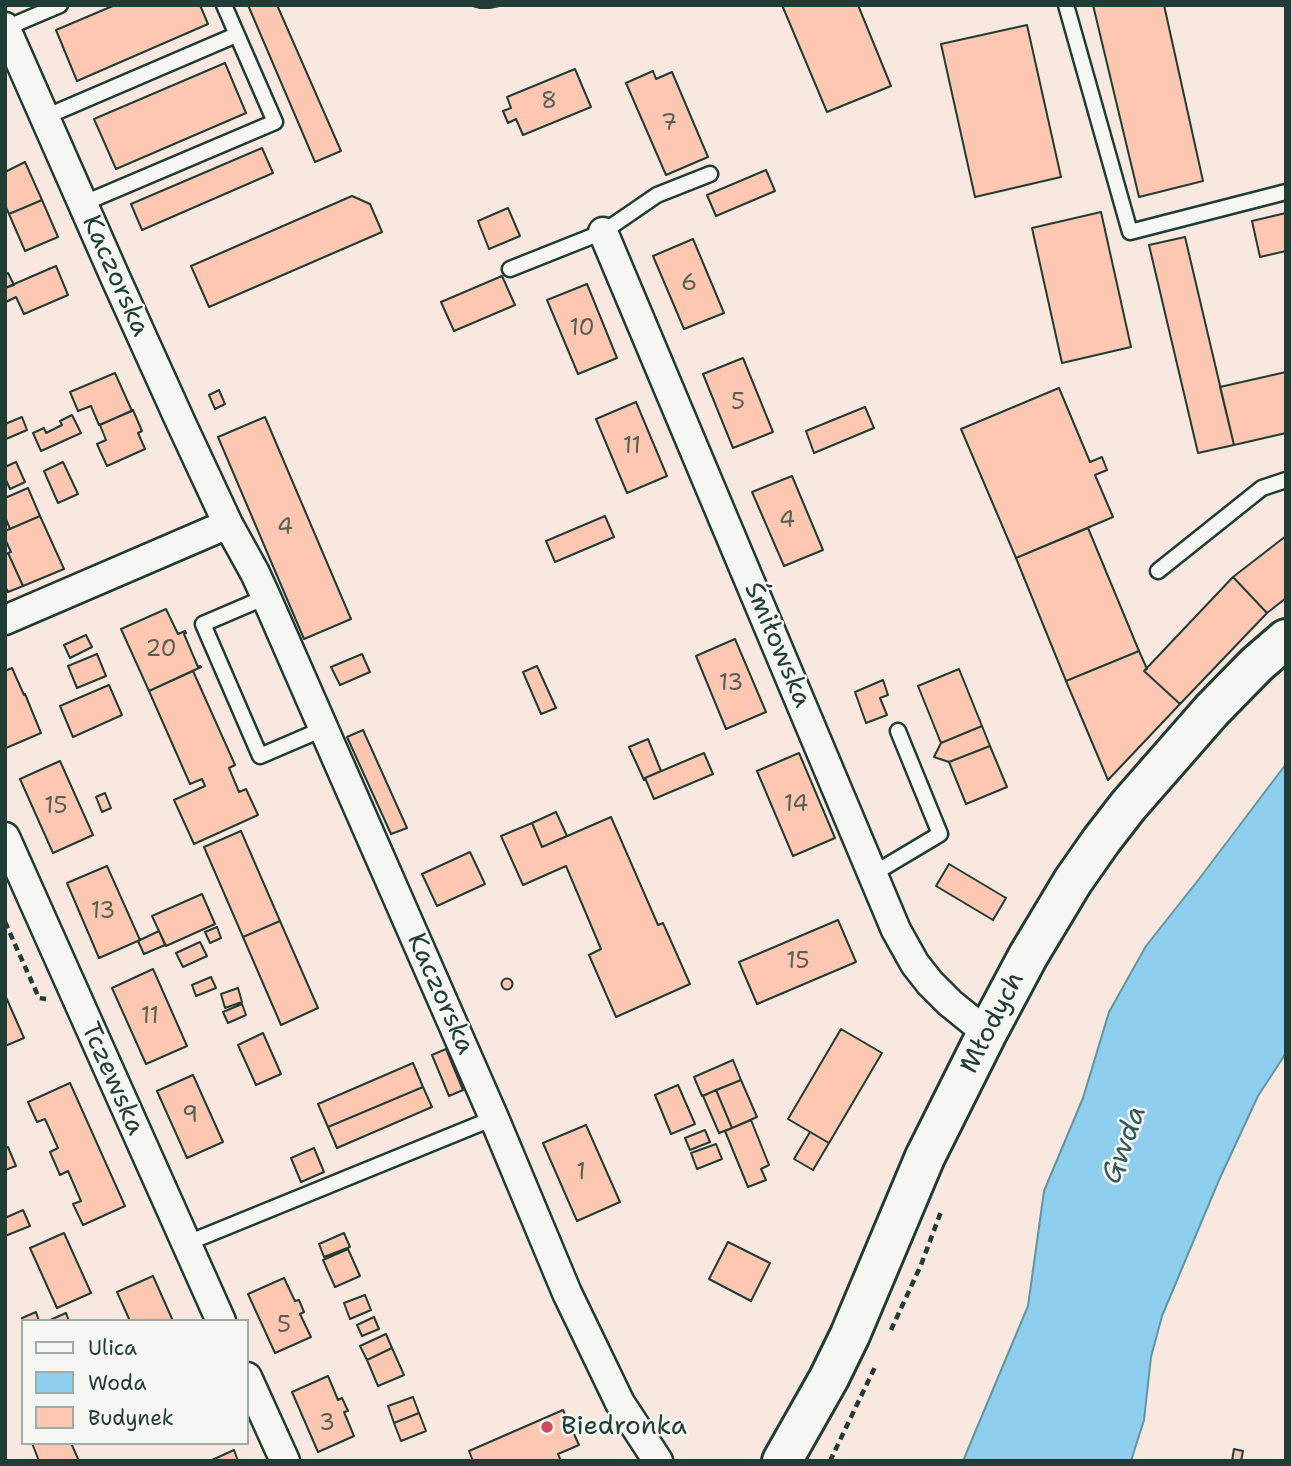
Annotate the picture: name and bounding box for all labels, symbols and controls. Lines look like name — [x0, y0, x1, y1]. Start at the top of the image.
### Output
house number: 8 — [541, 88, 557, 116]
house number: 7 — [661, 110, 677, 138]
street label: Kaczorska — [74, 211, 156, 341]
house number: 6 — [681, 270, 697, 298]
house number: 10 — [569, 315, 595, 343]
house number: 5 — [731, 389, 745, 417]
house number: 11 — [623, 433, 641, 461]
house number: 4 — [779, 507, 795, 535]
house number: 4 — [277, 514, 293, 542]
street label: Śmiłowska — [737, 578, 817, 712]
house number: 20 — [145, 636, 177, 664]
house number: 13 — [719, 670, 743, 698]
house number: 14 — [784, 791, 808, 819]
house number: 15 — [44, 793, 68, 821]
house number: 13 — [91, 898, 115, 926]
street label: Kaczorska — [399, 929, 481, 1059]
house number: 15 — [786, 948, 810, 976]
street label: Młodych — [954, 967, 1032, 1079]
house number: 11 — [141, 1003, 159, 1031]
street label: Tczewska — [73, 1018, 151, 1140]
water label: Gwda — [1095, 1101, 1155, 1189]
house number: 9 — [182, 1102, 198, 1130]
house number: 1 — [576, 1159, 586, 1187]
house number: 5 — [277, 1312, 291, 1340]
legend — [21, 1319, 248, 1445]
text: Ulica — [88, 1334, 137, 1362]
text: Woda — [88, 1369, 146, 1397]
text: Budynek — [88, 1404, 174, 1432]
house number: 3 — [319, 1410, 335, 1438]
place label: Biedronka — [561, 1411, 687, 1443]
marker: Biedronka — [539, 1419, 555, 1435]

